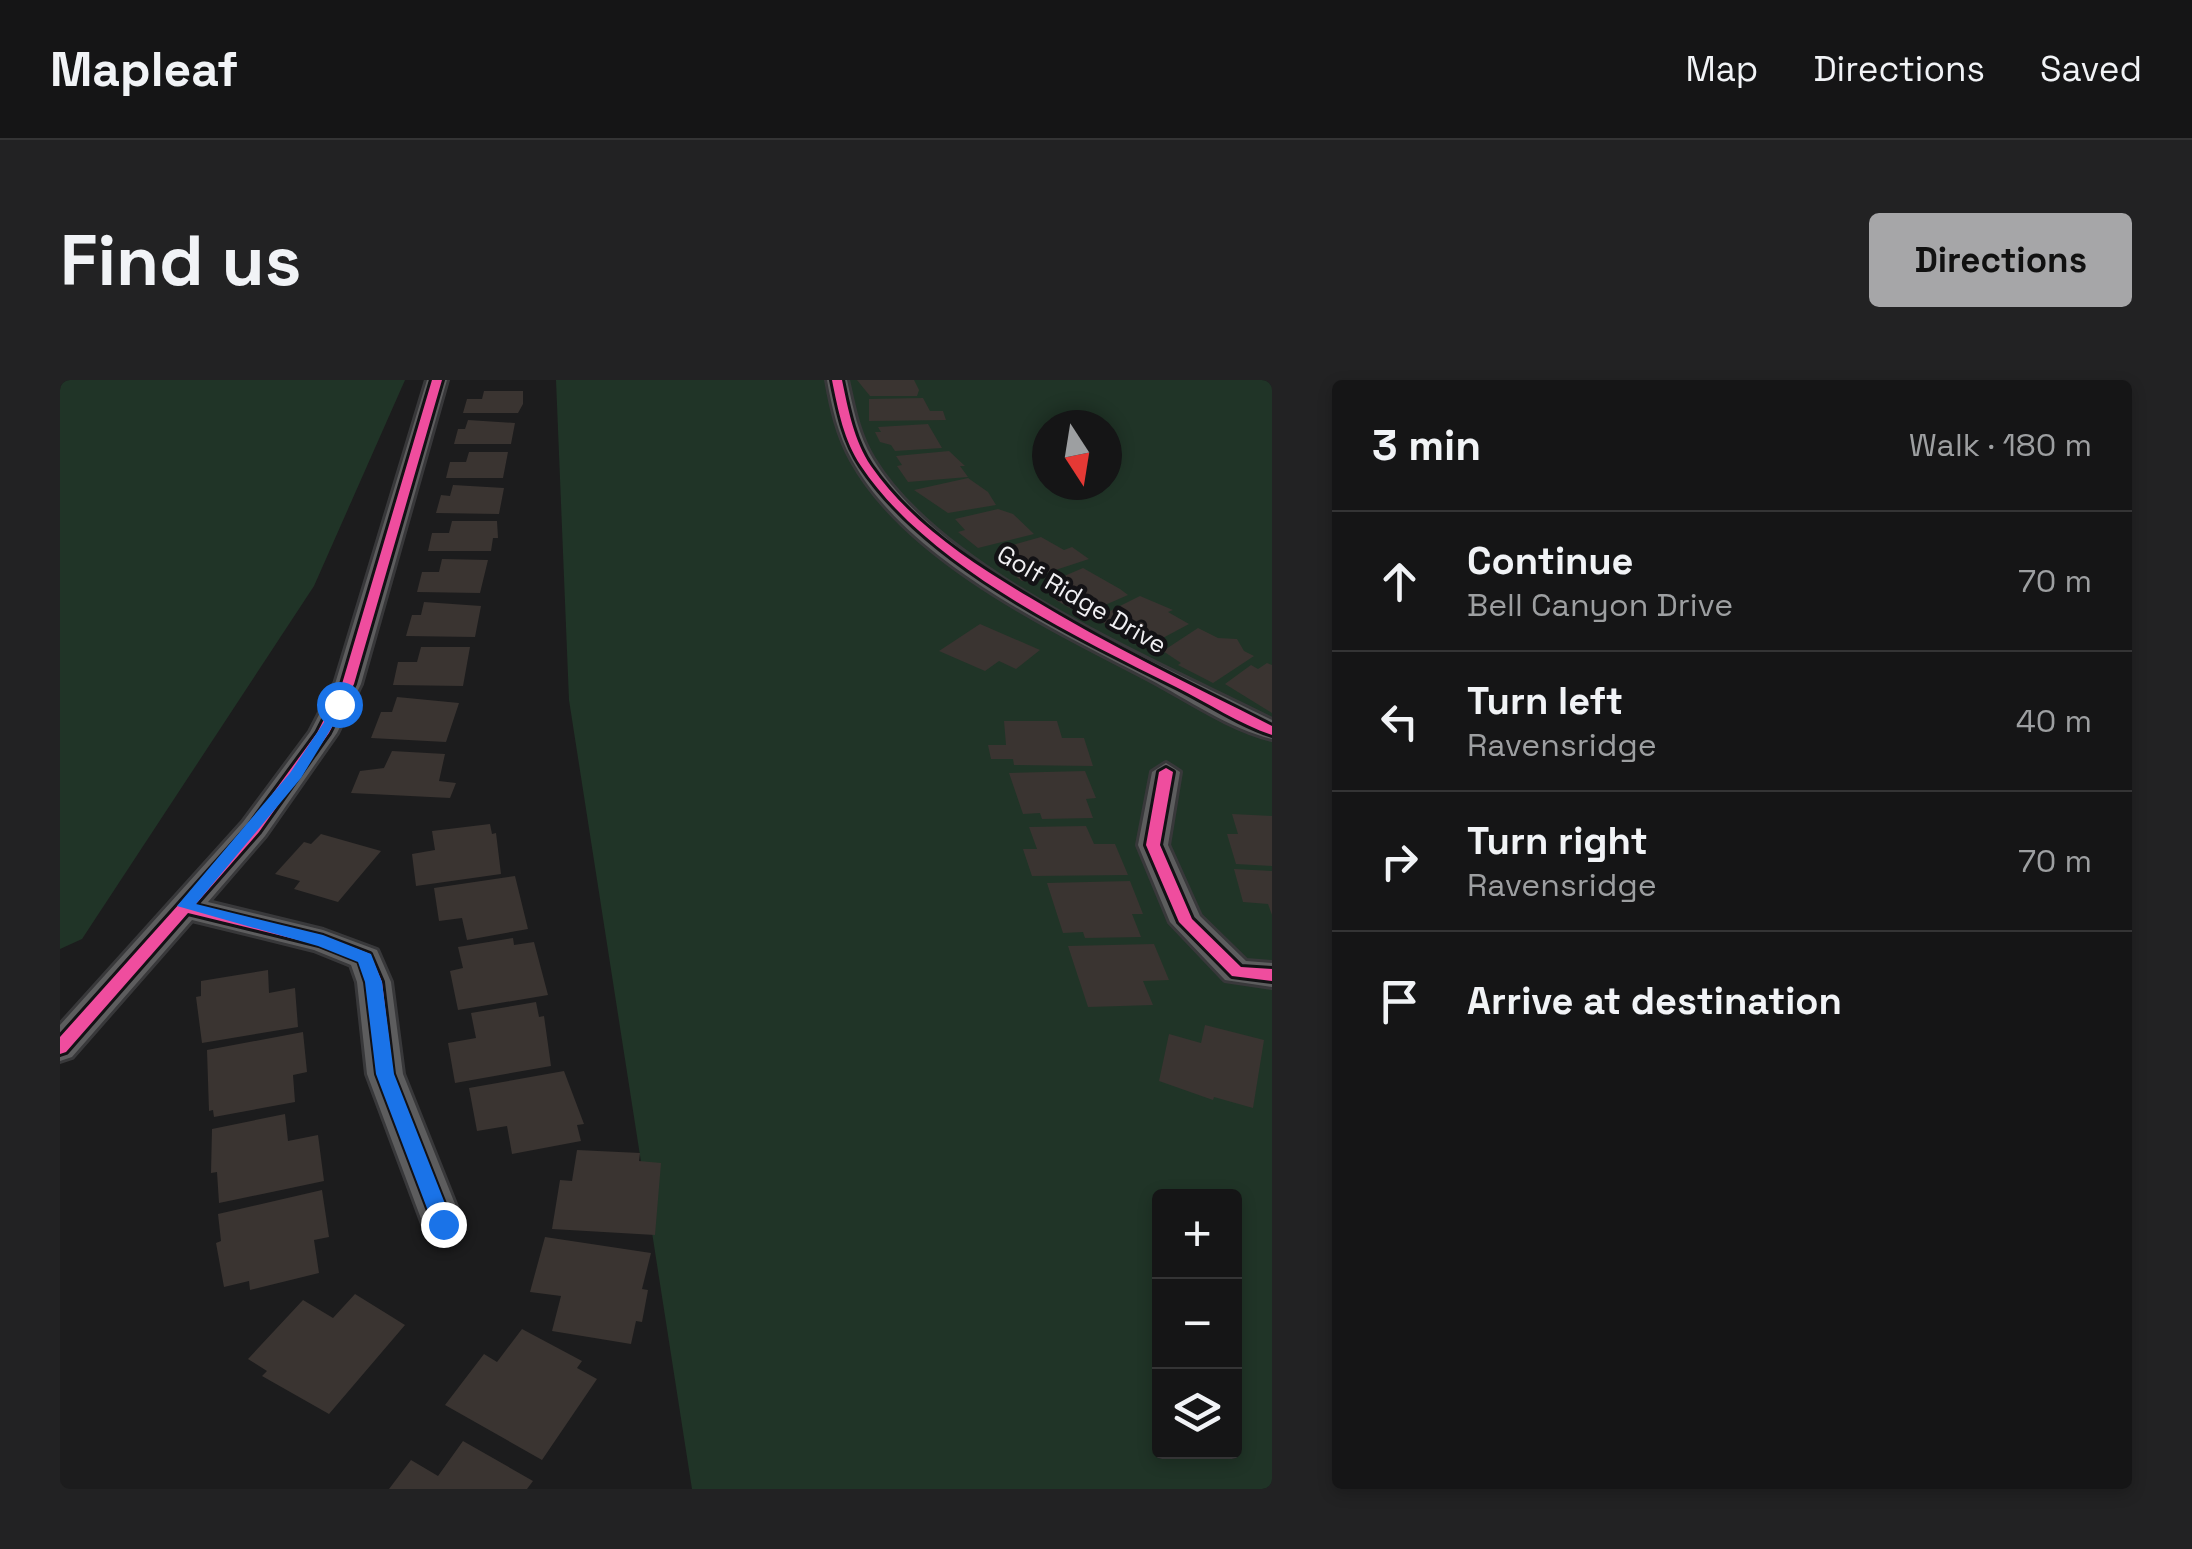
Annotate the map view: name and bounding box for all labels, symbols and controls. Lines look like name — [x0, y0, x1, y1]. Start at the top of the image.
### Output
text: Mapleaf — [50, 39, 238, 100]
text: Map — [1685, 47, 1758, 91]
text: Directions — [1813, 47, 1985, 91]
text: Saved — [2040, 47, 2142, 91]
button: Directions — [1869, 213, 2132, 307]
text: Find us — [60, 216, 301, 305]
north arrow — [1032, 410, 1122, 500]
text: 3 min — [1372, 419, 1481, 472]
text: Walk · 180 m — [1909, 425, 2092, 465]
street label: Golf Ridge Drive — [991, 537, 1173, 661]
text: Continue — [1467, 537, 1633, 585]
icon: ahead — [1372, 554, 1427, 609]
text: 70 m — [2018, 561, 2092, 601]
text: Bell Canyon Drive — [1467, 585, 1733, 625]
text: Turn left — [1467, 677, 1623, 725]
route start — [317, 682, 363, 728]
icon: left — [1372, 694, 1427, 749]
text: 40 m — [2016, 701, 2092, 741]
text: Ravensridge — [1467, 725, 1657, 765]
text: Turn right — [1467, 817, 1648, 865]
icon: right — [1372, 834, 1427, 889]
text: 70 m — [2018, 841, 2092, 881]
text: Ravensridge — [1467, 865, 1657, 905]
icon: arrive — [1372, 974, 1427, 1029]
text: Arrive at destination — [1467, 977, 1842, 1025]
map controls — [1152, 1189, 1242, 1459]
button: + — [1152, 1189, 1242, 1279]
route end — [421, 1202, 467, 1248]
button: − — [1152, 1279, 1242, 1369]
button: layers — [1152, 1369, 1242, 1459]

